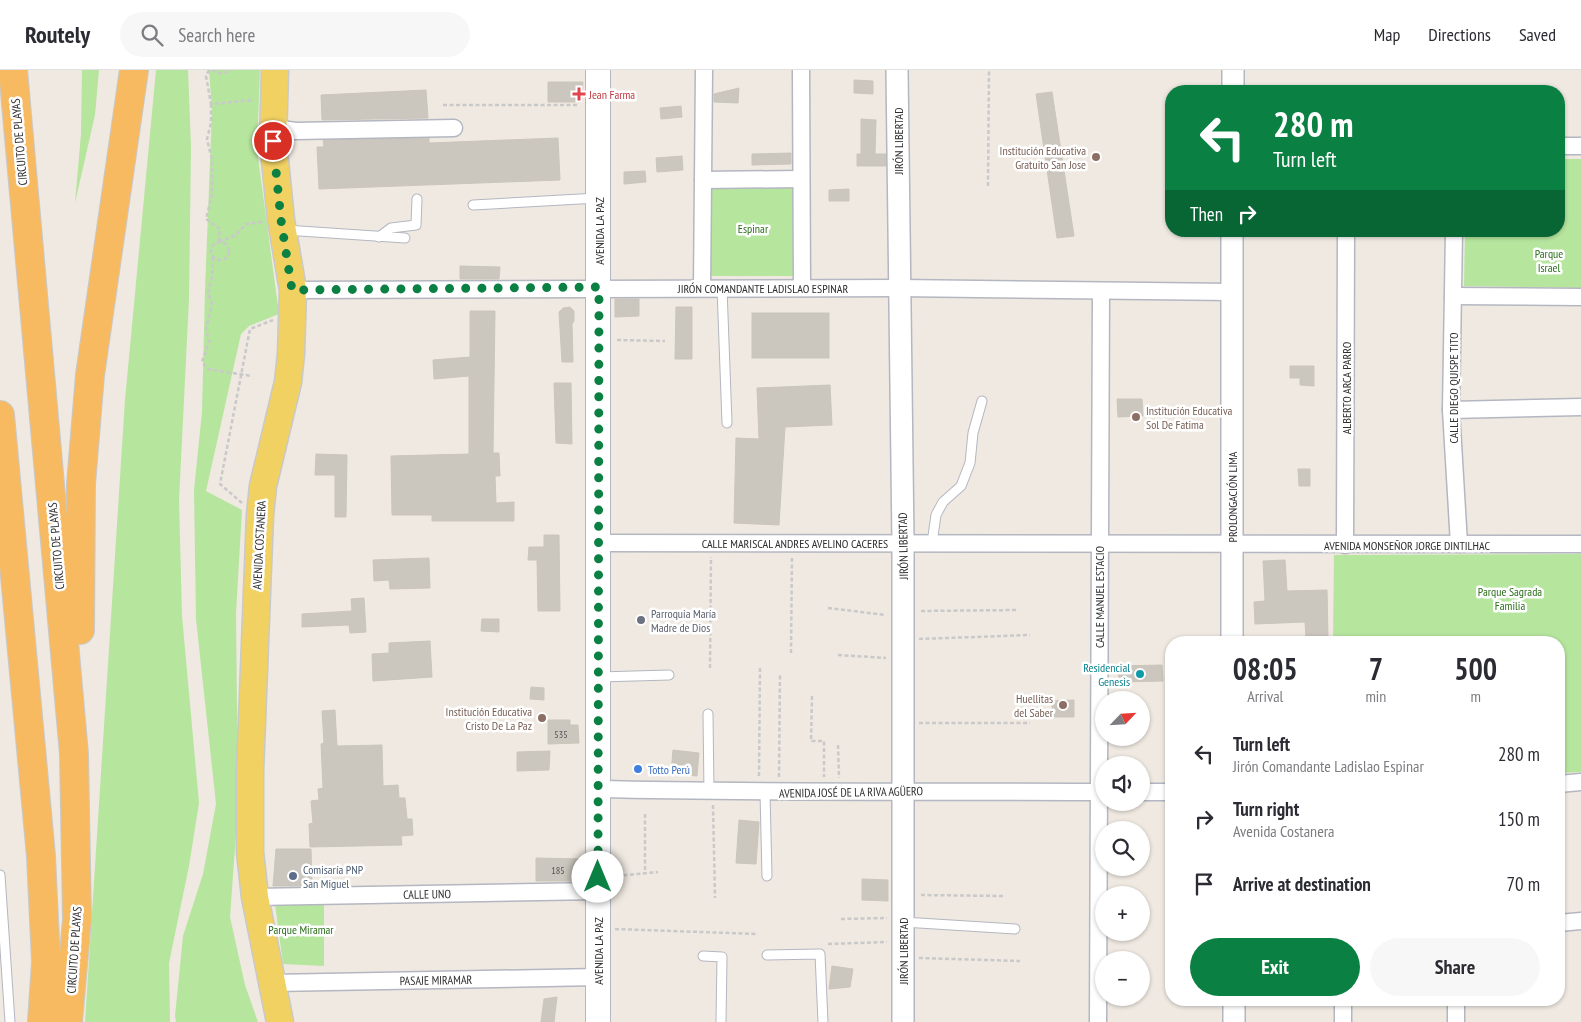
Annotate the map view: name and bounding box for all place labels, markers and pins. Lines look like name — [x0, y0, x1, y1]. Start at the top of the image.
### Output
place label: Jean Farma — [588, 87, 635, 102]
marker: Jean Farma — [573, 88, 585, 100]
pin — [252, 120, 294, 162]
place label: Institución Educativa Gratuito San Jose — [1000, 143, 1086, 172]
marker: Institución Educativa Gratuito San Jose — [1090, 151, 1102, 163]
place label: Institución Educativa Sol De Fatima — [1146, 403, 1233, 432]
marker: Institución Educativa Sol De Fatima — [1130, 411, 1142, 423]
place label: Parroquia María Madre de Dios — [651, 606, 716, 635]
marker: Parroquia María Madre de Dios — [635, 614, 647, 626]
place label: Residencial Genesis — [1083, 660, 1130, 689]
marker: Residencial Genesis — [1134, 668, 1146, 680]
place label: Huellitas del Saber — [1014, 691, 1054, 720]
marker: Huellitas del Saber — [1057, 699, 1069, 711]
place label: Institución Educativa Cristo De La Paz — [446, 704, 532, 733]
marker: Institución Educativa Cristo De La Paz — [536, 712, 548, 724]
place label: Totto Perú — [648, 762, 690, 777]
marker: Totto Perú — [632, 763, 644, 775]
place label: Comisaría PNP San Miguel — [303, 862, 364, 891]
marker: Comisaría PNP San Miguel — [287, 870, 299, 882]

